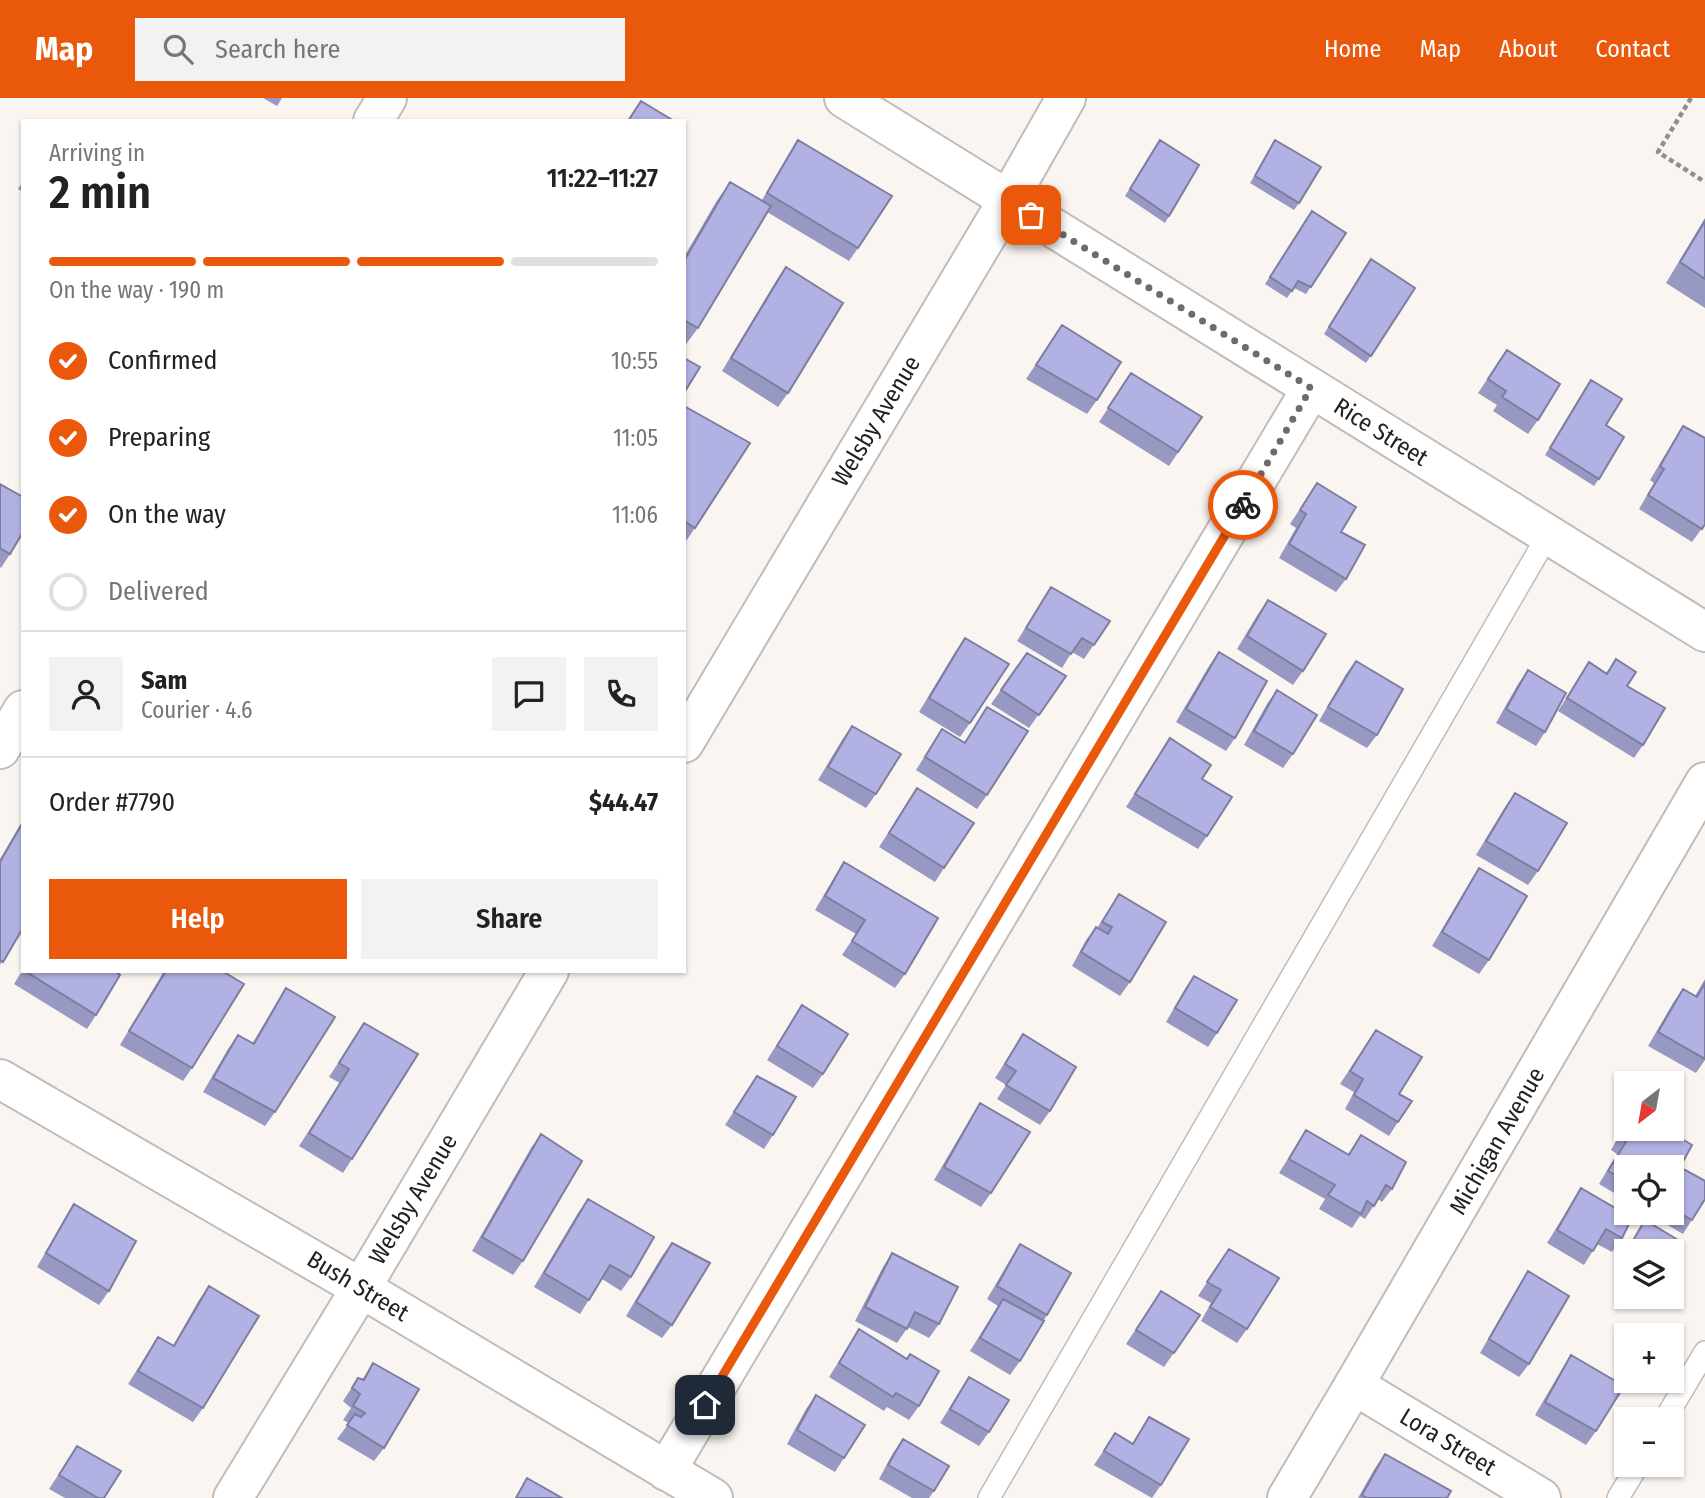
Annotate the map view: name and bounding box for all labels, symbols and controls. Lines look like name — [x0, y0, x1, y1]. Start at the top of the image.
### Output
search box — [135, 18, 625, 81]
text: Map — [35, 29, 93, 69]
icon: search — [159, 30, 197, 68]
text: Search here — [215, 34, 340, 65]
text: Home — [1324, 35, 1381, 63]
text: Map — [1419, 35, 1461, 63]
text: About — [1499, 35, 1557, 63]
text: Contact — [1595, 35, 1670, 63]
text: Arriving in — [49, 139, 145, 167]
text: 11:22–11:27 — [547, 163, 658, 194]
text: 2 min — [49, 165, 151, 220]
pin — [1001, 185, 1061, 245]
icon: bag — [1012, 196, 1050, 234]
text: On the way · 190 m — [49, 276, 224, 304]
icon: check — [49, 342, 87, 380]
text: Confirmed — [108, 345, 218, 376]
text: 10:55 — [611, 347, 658, 375]
street label: Welsby Avenue — [826, 351, 926, 491]
street label: Rice Street — [1329, 392, 1433, 472]
icon: check — [49, 419, 87, 457]
text: Preparing — [108, 422, 210, 453]
text: 11:05 — [613, 424, 658, 452]
courier — [1208, 470, 1278, 540]
icon: bike — [1224, 486, 1262, 524]
icon: check — [49, 496, 87, 534]
text: On the way — [108, 499, 226, 530]
text: 11:06 — [612, 501, 658, 529]
text: Delivered — [108, 576, 209, 607]
button: person — [49, 657, 123, 731]
button: chat — [492, 657, 566, 731]
button: phone — [584, 657, 658, 731]
text: Sam — [141, 665, 187, 696]
text: Courier · 4.6 — [141, 696, 252, 724]
text: Order #7790 — [49, 787, 175, 818]
text: $44.47 — [589, 787, 658, 818]
button: Help — [49, 879, 347, 959]
button: Share — [361, 879, 658, 959]
street label: Michigan Avenue — [1444, 1063, 1550, 1219]
north arrow — [1614, 1071, 1684, 1141]
map controls — [1614, 1071, 1684, 1477]
street label: Welsby Avenue — [363, 1129, 463, 1269]
button: locate — [1614, 1155, 1684, 1225]
button: layers — [1614, 1239, 1684, 1309]
street label: Bush Street — [302, 1245, 414, 1327]
button: + — [1614, 1323, 1684, 1393]
pin — [675, 1375, 735, 1435]
icon: home — [686, 1386, 724, 1424]
street label: Lora Street — [1395, 1403, 1501, 1482]
button: − — [1614, 1407, 1684, 1477]

